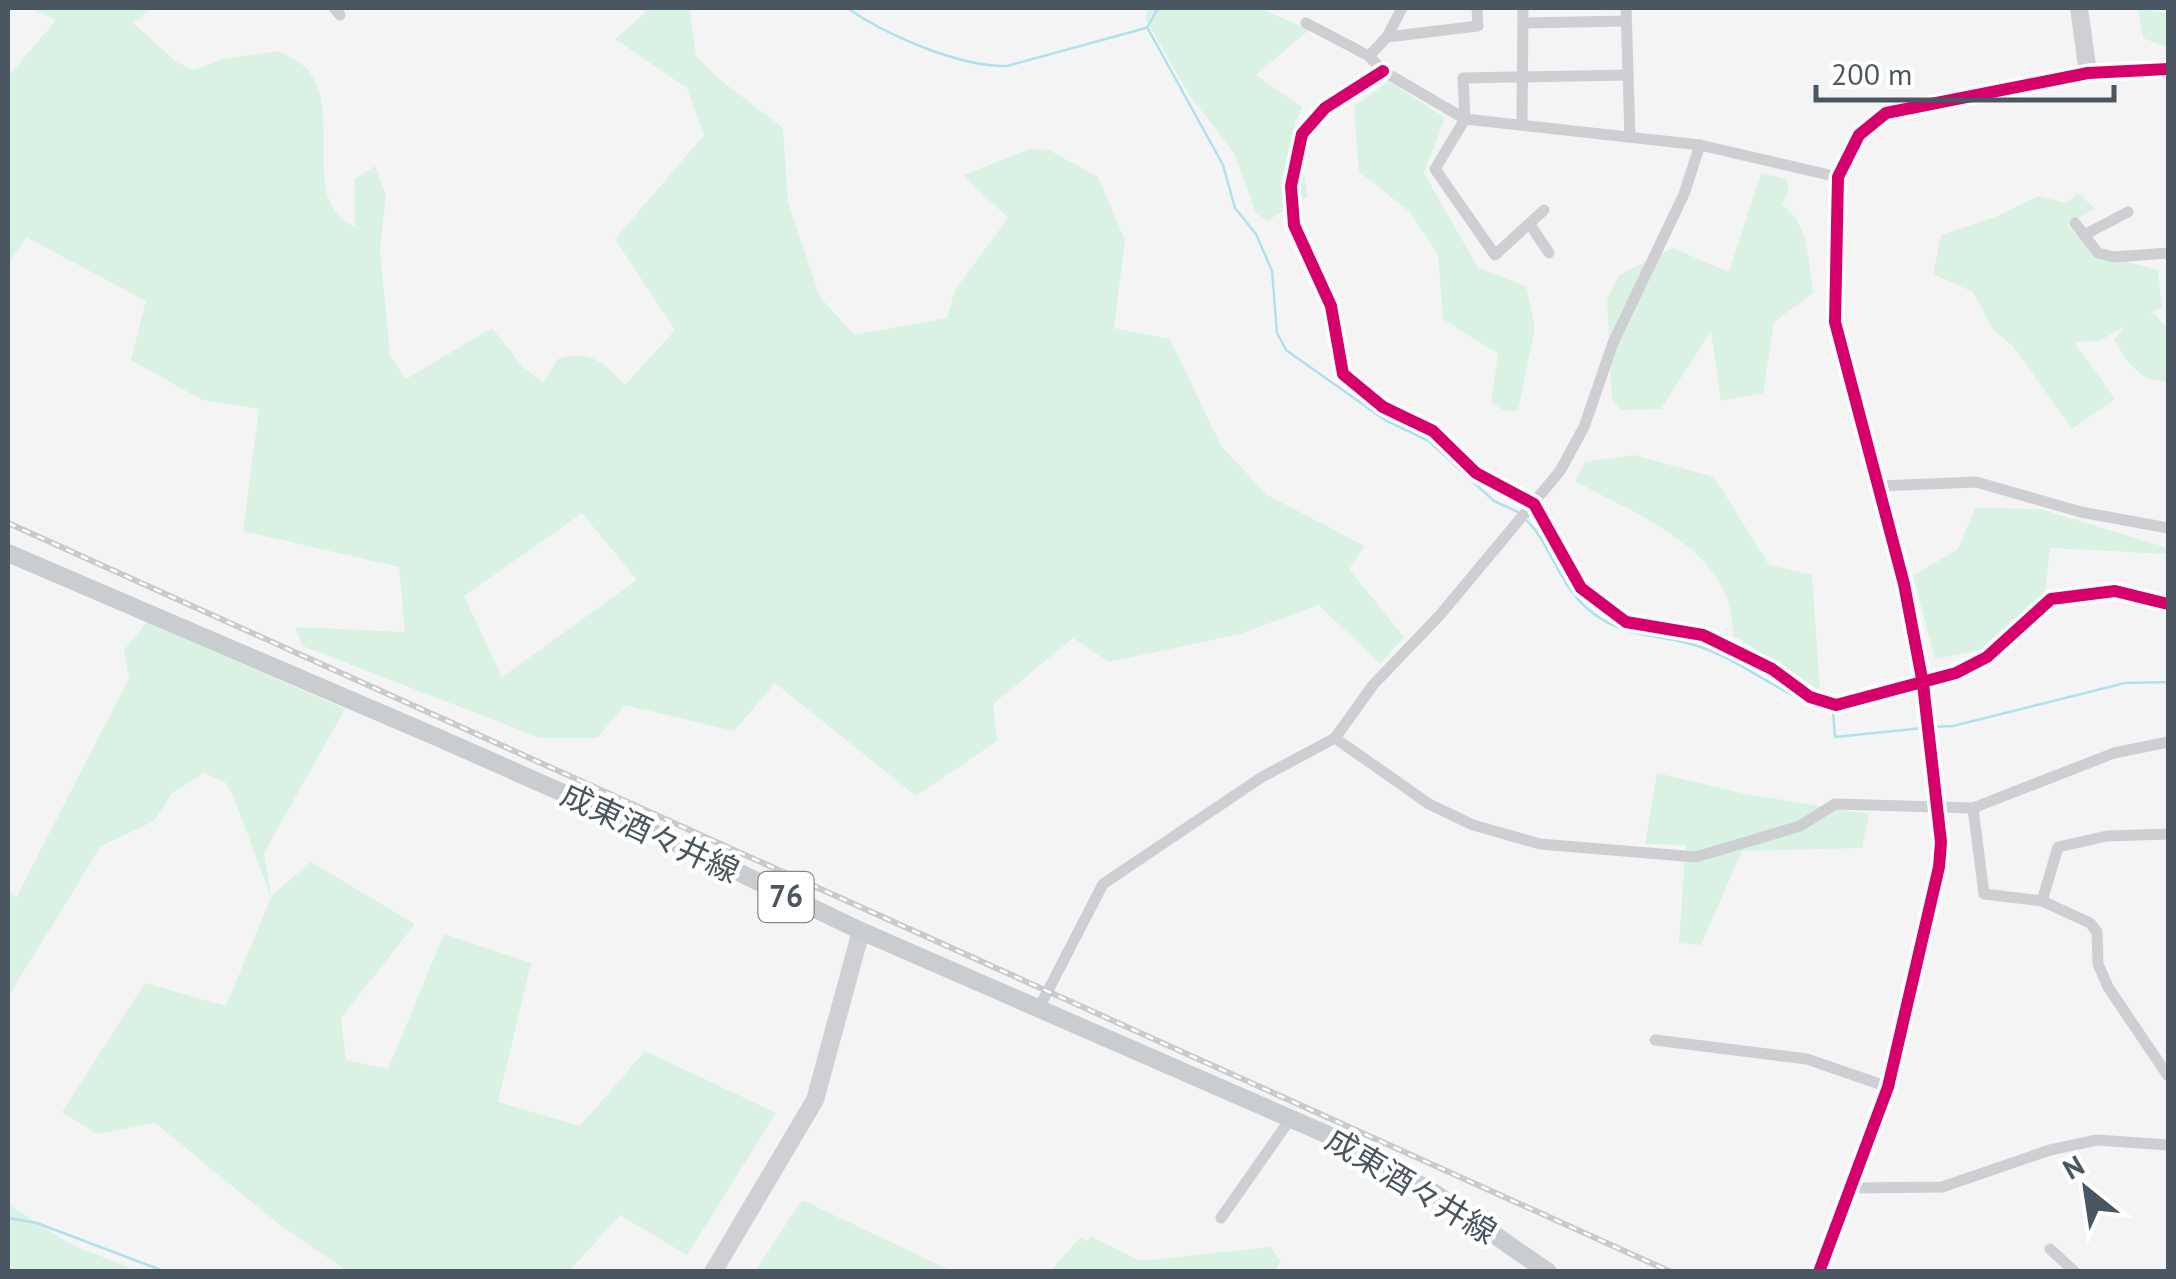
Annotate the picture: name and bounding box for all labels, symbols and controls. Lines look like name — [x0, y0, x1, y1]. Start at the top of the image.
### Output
scale bar — [1816, 40, 2114, 102]
text: 200 m — [1831, 54, 1912, 93]
street label: 成東酒々井線 — [555, 772, 746, 892]
road number: 76 — [758, 872, 814, 922]
street label: 成東酒々井線 — [1318, 1118, 1505, 1253]
north arrow — [2036, 1139, 2136, 1239]
text: N — [2056, 1146, 2090, 1188]

